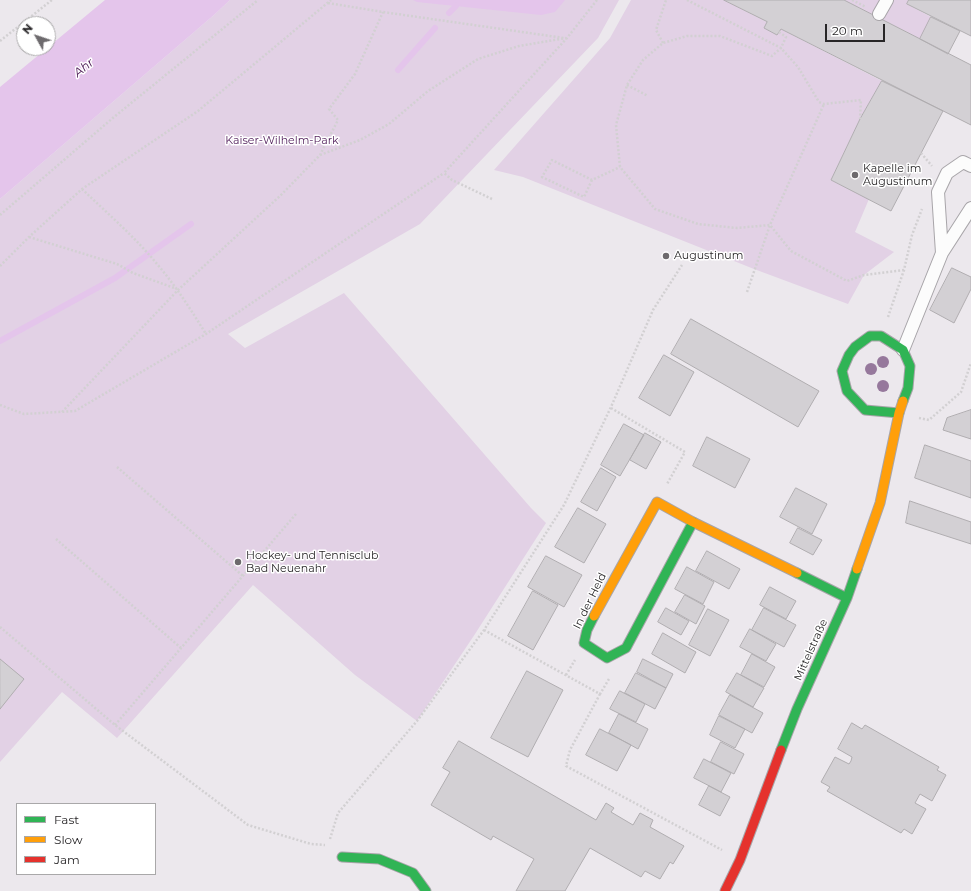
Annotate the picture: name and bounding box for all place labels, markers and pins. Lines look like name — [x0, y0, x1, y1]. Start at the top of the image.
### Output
place label: Kapelle im Augustinum — [863, 162, 932, 188]
marker: Kapelle im Augustinum — [850, 170, 860, 180]
place label: Augustinum — [674, 249, 743, 263]
marker: Augustinum — [661, 251, 671, 261]
place label: Hockey- und Tennisclub Bad Neuenahr — [246, 549, 378, 575]
marker: Hockey- und Tennisclub Bad Neuenahr — [233, 557, 243, 567]

